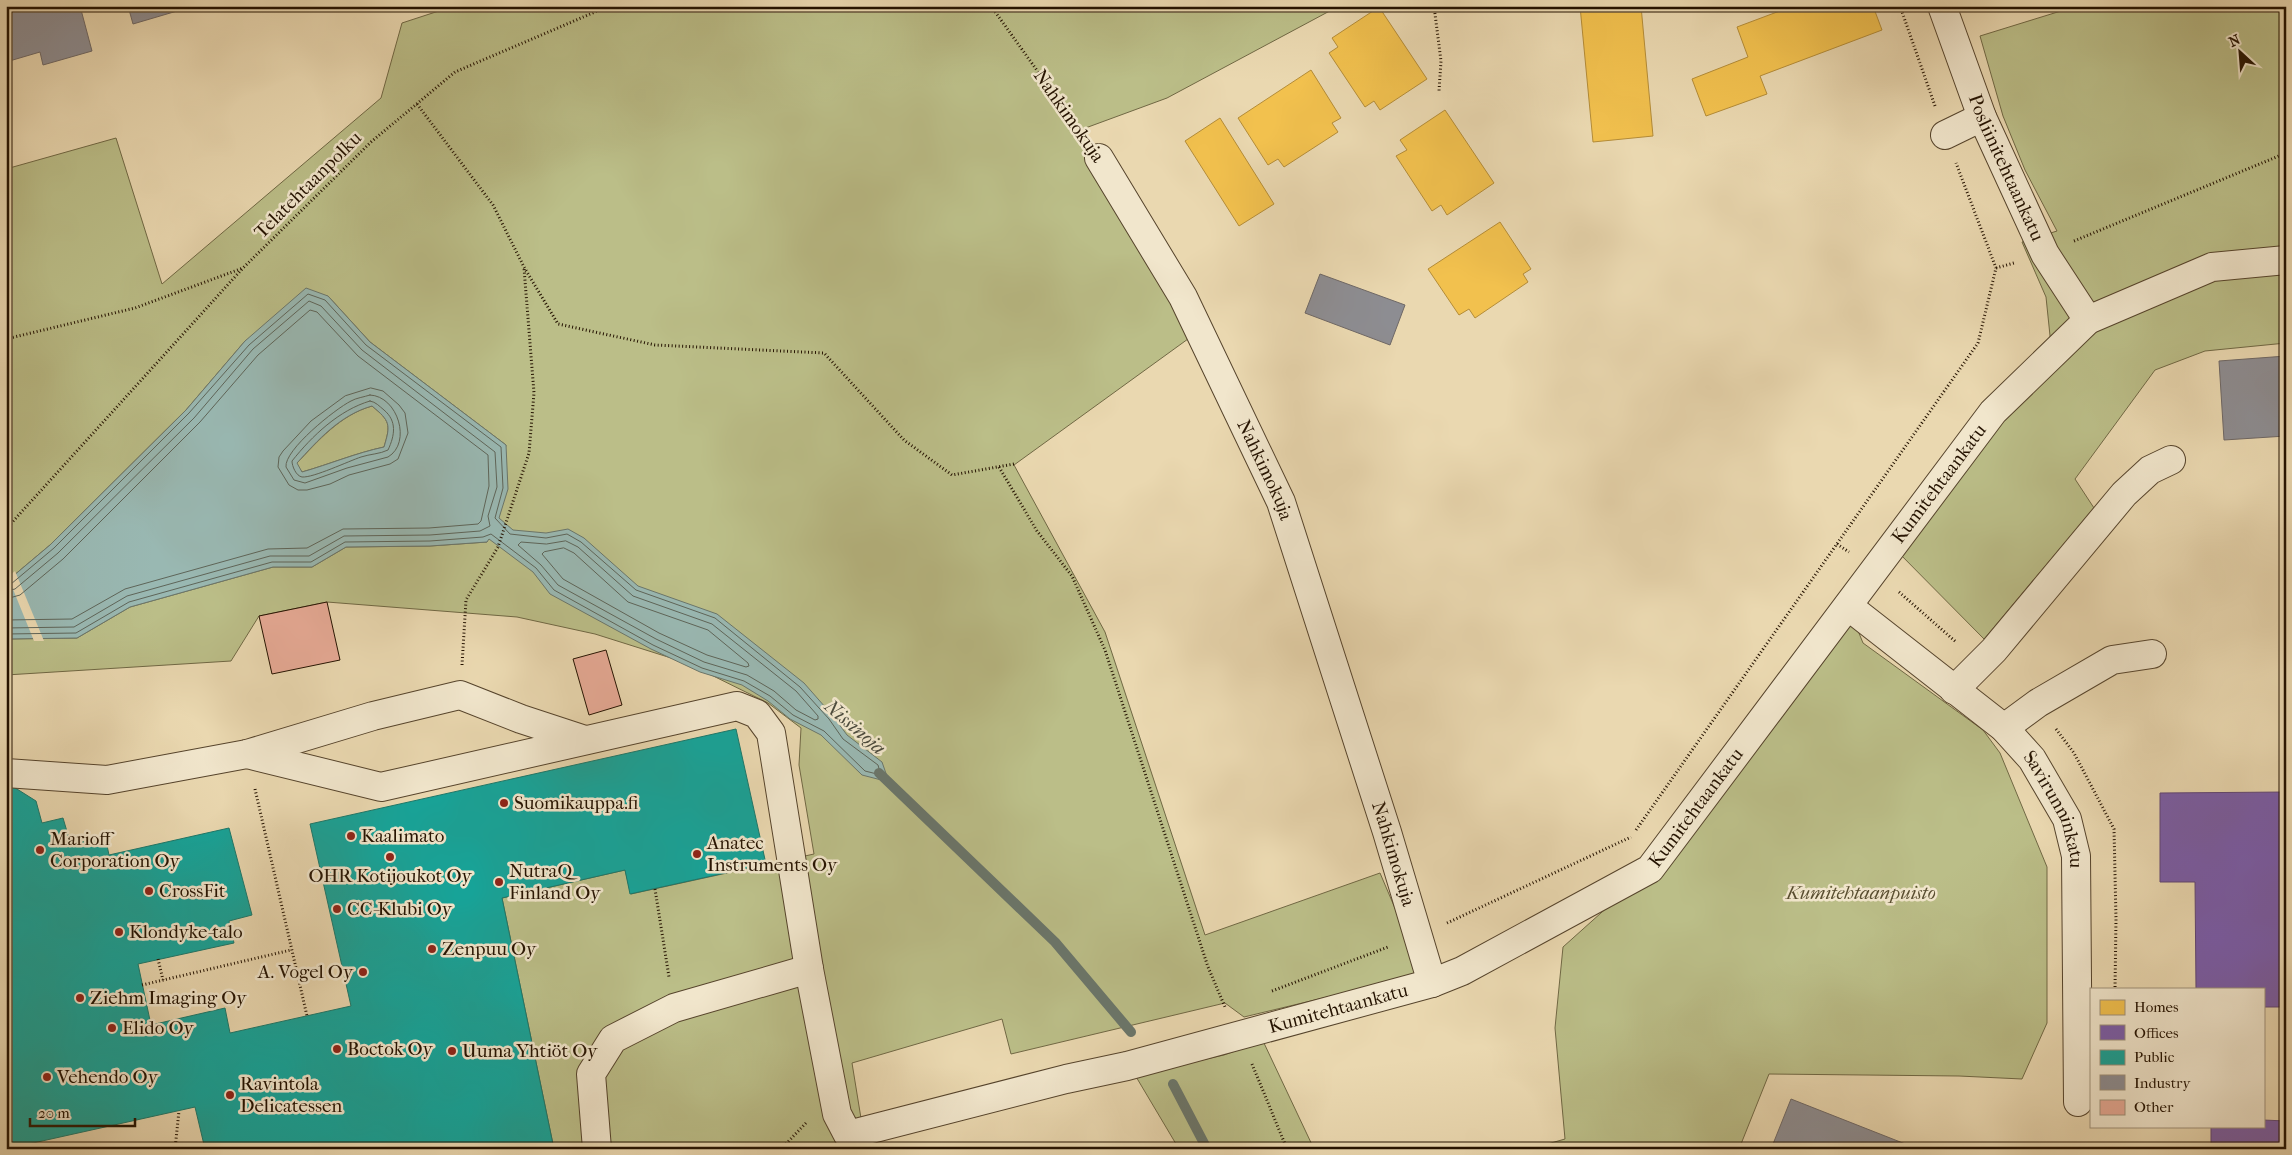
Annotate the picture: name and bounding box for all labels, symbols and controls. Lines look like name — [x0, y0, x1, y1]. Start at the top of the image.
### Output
north arrow — [2214, 28, 2264, 78]
text: N — [2226, 31, 2243, 51]
street label: Nahkimokuja — [1029, 65, 1109, 167]
street label: Posliinitehtaankatu — [1964, 91, 2049, 245]
street label: Telatehtaanpolku — [250, 127, 366, 243]
street label: Nahkimokuja — [1232, 416, 1297, 523]
street label: Kumitehtaankatu — [1887, 420, 1991, 548]
water label: Nissinoja — [819, 694, 890, 760]
street label: Kumitehtaankatu — [1644, 744, 1748, 872]
street label: Savirunninkatu — [2019, 746, 2087, 869]
place label: Suomikauppa.fi — [514, 792, 639, 814]
marker: Suomikauppa.fi — [498, 797, 510, 809]
street label: Nahkimokuja — [1367, 799, 1420, 909]
place label: Kaalimato — [361, 825, 445, 847]
place label: Marioff Corporation Oy — [50, 828, 180, 872]
marker: Kaalimato — [345, 830, 357, 842]
place label: Anatec Instruments Oy — [706, 832, 838, 876]
marker: Marioff Corporation Oy — [34, 844, 46, 856]
marker: Anatec Instruments Oy — [691, 848, 703, 860]
marker: OHR Kotijoukot Oy — [384, 851, 396, 863]
place label: NutraQ Finland Oy — [509, 860, 601, 904]
place label: OHR Kotijoukot Oy — [308, 865, 472, 887]
marker: NutraQ Finland Oy — [493, 876, 505, 888]
place label: CrossFit — [159, 880, 226, 902]
park label: Kumitehtaanpuisto — [1784, 882, 1936, 904]
marker: CrossFit — [143, 885, 155, 897]
place label: CC-Klubi Oy — [347, 898, 453, 920]
marker: CC-Klubi Oy — [331, 903, 343, 915]
place label: Klondyke-talo — [129, 921, 243, 943]
marker: Klondyke-talo — [113, 926, 125, 938]
place label: Zenpuu Oy — [442, 938, 537, 960]
marker: Zenpuu Oy — [426, 943, 438, 955]
place label: A. Vogel Oy — [257, 961, 354, 983]
marker: A. Vogel Oy — [357, 966, 369, 978]
street label: Kumitehtaankatu — [1266, 979, 1411, 1038]
place label: Ziehm Imaging Oy — [90, 987, 247, 1009]
legend — [2090, 988, 2264, 1128]
marker: Ziehm Imaging Oy — [74, 992, 86, 1004]
text: Homes — [2134, 998, 2179, 1016]
place label: Elido Oy — [122, 1017, 194, 1039]
marker: Elido Oy — [106, 1022, 118, 1034]
text: Offices — [2134, 1024, 2179, 1042]
place label: Boctok Oy — [347, 1038, 434, 1060]
place label: Uuma Yhtiöt Oy — [462, 1040, 598, 1062]
marker: Boctok Oy — [331, 1043, 343, 1055]
marker: Uuma Yhtiöt Oy — [446, 1045, 458, 1057]
text: Public — [2134, 1048, 2175, 1066]
place label: Vehendo Oy — [56, 1066, 159, 1088]
marker: Vehendo Oy — [41, 1071, 53, 1083]
place label: Ravintola Delicatessen — [240, 1073, 342, 1117]
text: Industry — [2134, 1074, 2191, 1092]
marker: Ravintola Delicatessen — [224, 1089, 236, 1101]
scale bar — [30, 1095, 135, 1127]
text: Other — [2134, 1098, 2174, 1116]
text: 20 m — [38, 1104, 70, 1122]

